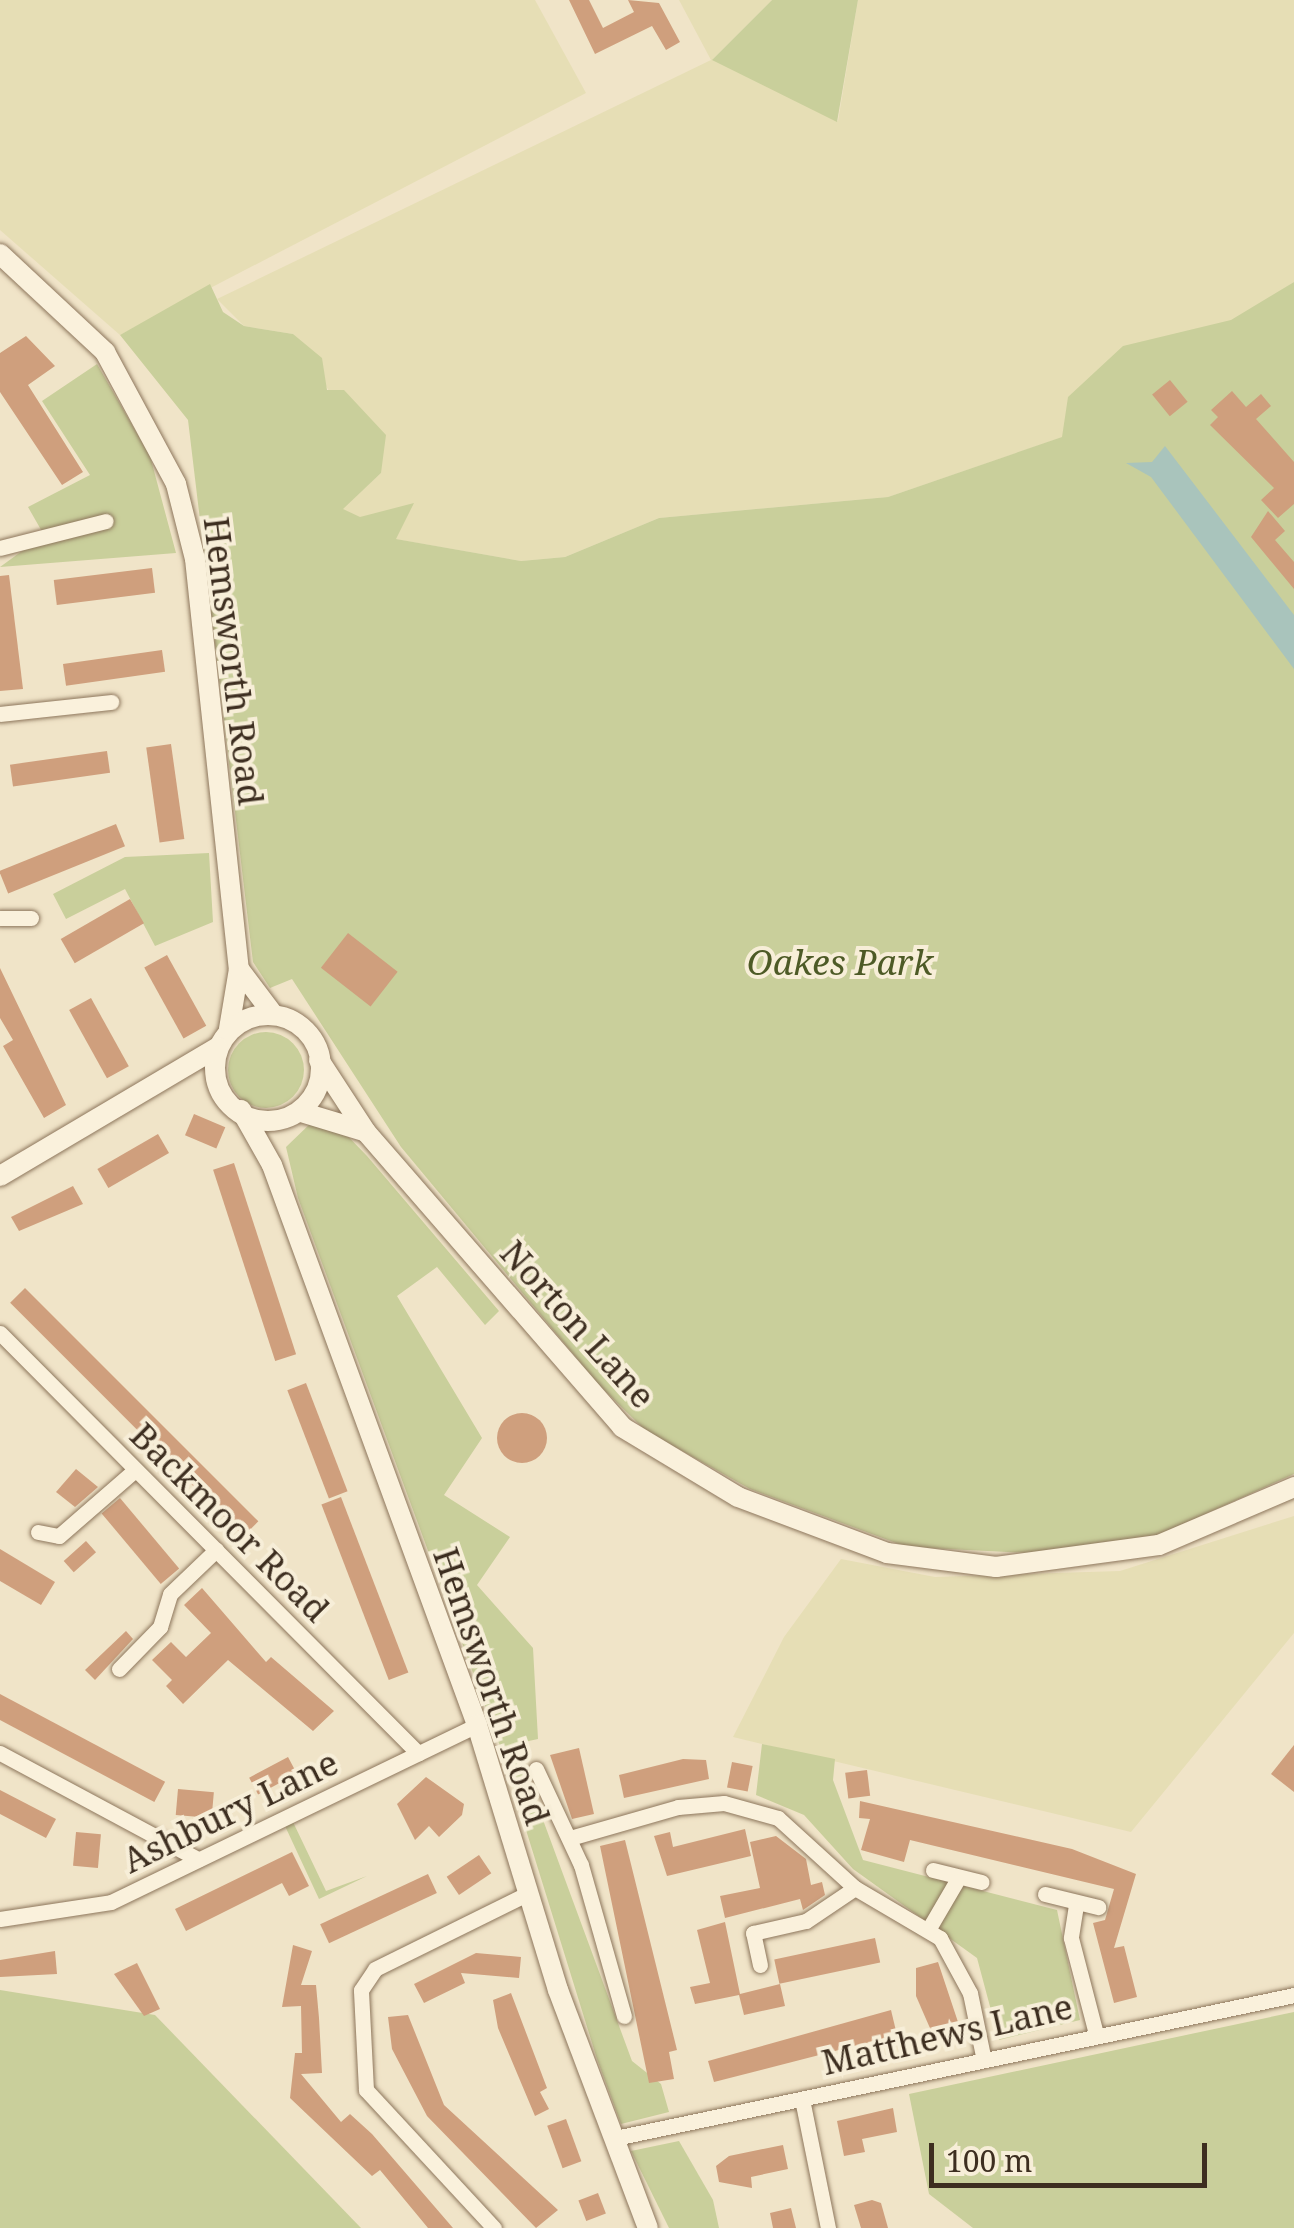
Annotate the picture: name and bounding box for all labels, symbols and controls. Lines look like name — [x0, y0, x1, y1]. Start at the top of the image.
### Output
street label: Hemsworth Road — [195, 514, 273, 808]
park label: Oakes Park — [747, 941, 933, 983]
street label: Norton Lane — [492, 1232, 664, 1416]
street label: Backmoor Road — [122, 1414, 338, 1630]
street label: Hemsworth Road — [425, 1542, 559, 1830]
street label: Ashbury Lane — [115, 1741, 345, 1881]
street label: Matthews Lane — [818, 1985, 1076, 2083]
scale bar — [934, 2123, 1212, 2185]
text: 100 m — [946, 2140, 1032, 2181]

